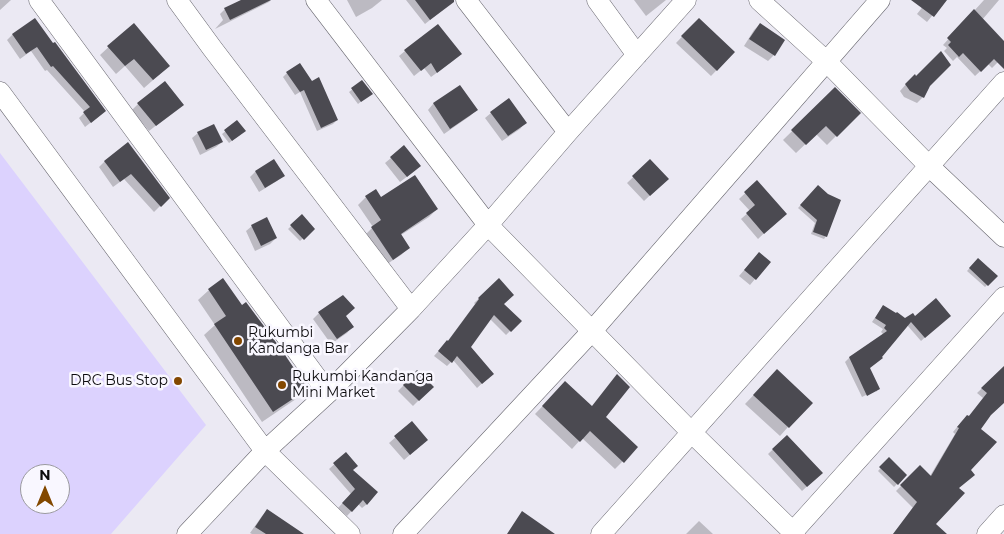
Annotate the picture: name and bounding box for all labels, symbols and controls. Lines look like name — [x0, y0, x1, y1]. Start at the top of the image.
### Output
place label: Rukumbi Kandanga Bar — [248, 325, 349, 358]
marker: Rukumbi Kandanga Bar — [232, 335, 244, 347]
place label: Rukumbi Kandanga Mini Market — [292, 369, 433, 402]
place label: DRC Bus Stop — [70, 373, 168, 389]
marker: DRC Bus Stop — [172, 375, 184, 387]
marker: Rukumbi Kandanga Mini Market — [276, 379, 288, 391]
north arrow — [20, 464, 70, 514]
text: N — [39, 466, 51, 484]

